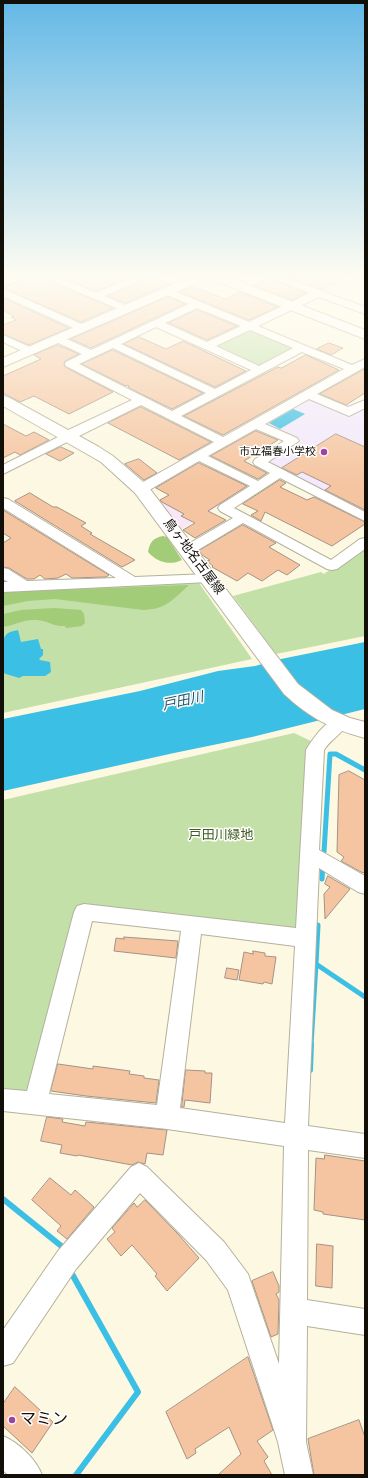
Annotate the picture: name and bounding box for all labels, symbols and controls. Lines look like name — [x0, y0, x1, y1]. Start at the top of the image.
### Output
place label: 市立福春小学校 — [239, 445, 316, 459]
marker: 市立福春小学校 — [319, 447, 329, 457]
street label: 鳥ヶ地名古屋線 — [159, 516, 227, 598]
water label: 戸田川 — [161, 689, 205, 715]
park label: 戸田川緑地 — [189, 828, 253, 844]
place label: マミン — [20, 1410, 68, 1430]
marker: マミン — [7, 1415, 17, 1425]

